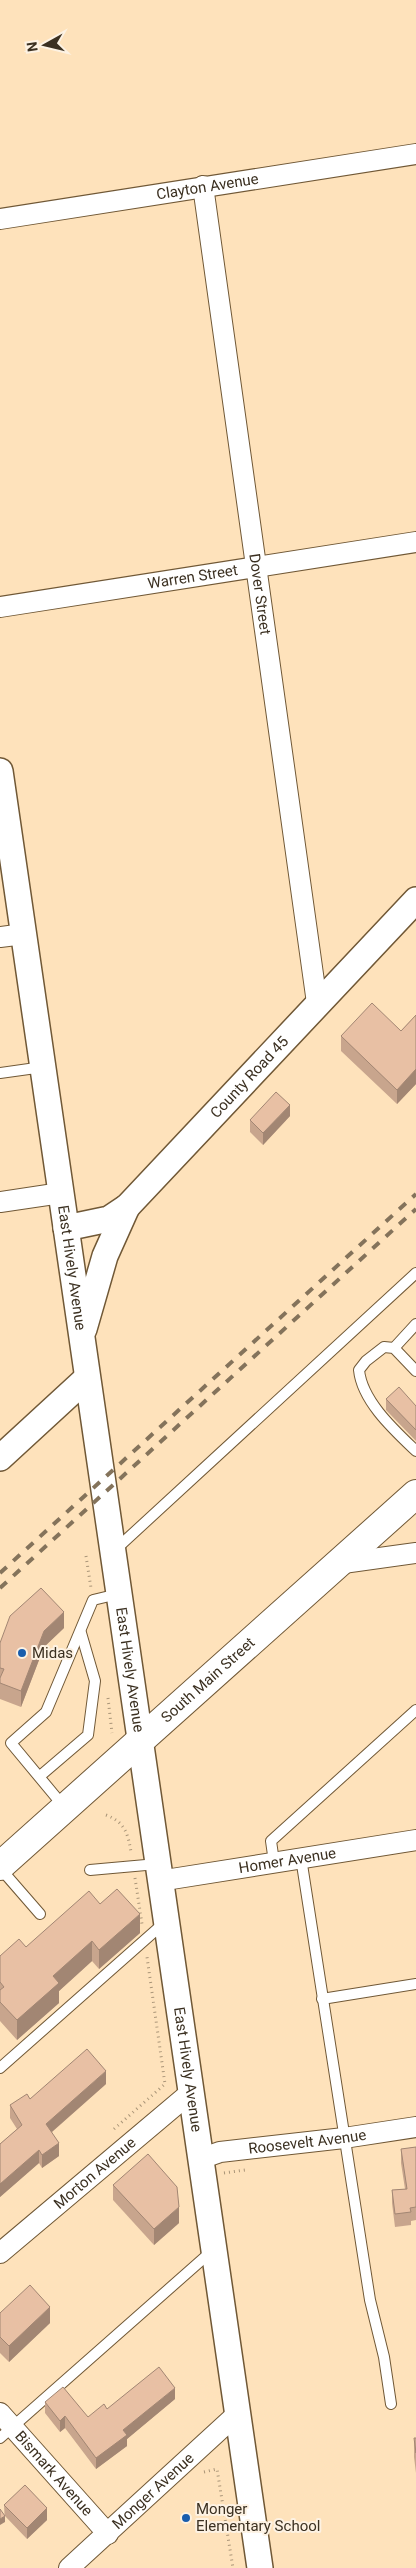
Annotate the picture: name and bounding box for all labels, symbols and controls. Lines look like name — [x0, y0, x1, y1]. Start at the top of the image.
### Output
north arrow — [20, 20, 70, 70]
text: N — [24, 41, 41, 53]
street label: Clayton Avenue — [155, 170, 260, 203]
street label: Dover Street — [245, 552, 275, 636]
street label: Warren Street — [146, 561, 239, 593]
street label: County Road 45 — [207, 1032, 292, 1122]
street label: East Hively Avenue — [54, 1204, 90, 1332]
street label: East Hively Avenue — [112, 1606, 148, 1733]
street label: South Main Street — [158, 1634, 258, 1726]
place label: Midas — [32, 1644, 73, 1662]
marker: Midas — [16, 1647, 28, 1659]
street label: Homer Avenue — [237, 1844, 337, 1877]
street label: East Hively Avenue — [170, 2006, 206, 2133]
street label: Roosevelt Avenue — [247, 2126, 367, 2158]
street label: Morton Avenue — [50, 2134, 140, 2213]
street label: Bismark Avenue — [11, 2427, 97, 2520]
street label: Monger Avenue — [109, 2449, 198, 2533]
place label: Monger Elementary School — [196, 2500, 320, 2535]
marker: Monger Elementary School — [180, 2512, 192, 2524]

